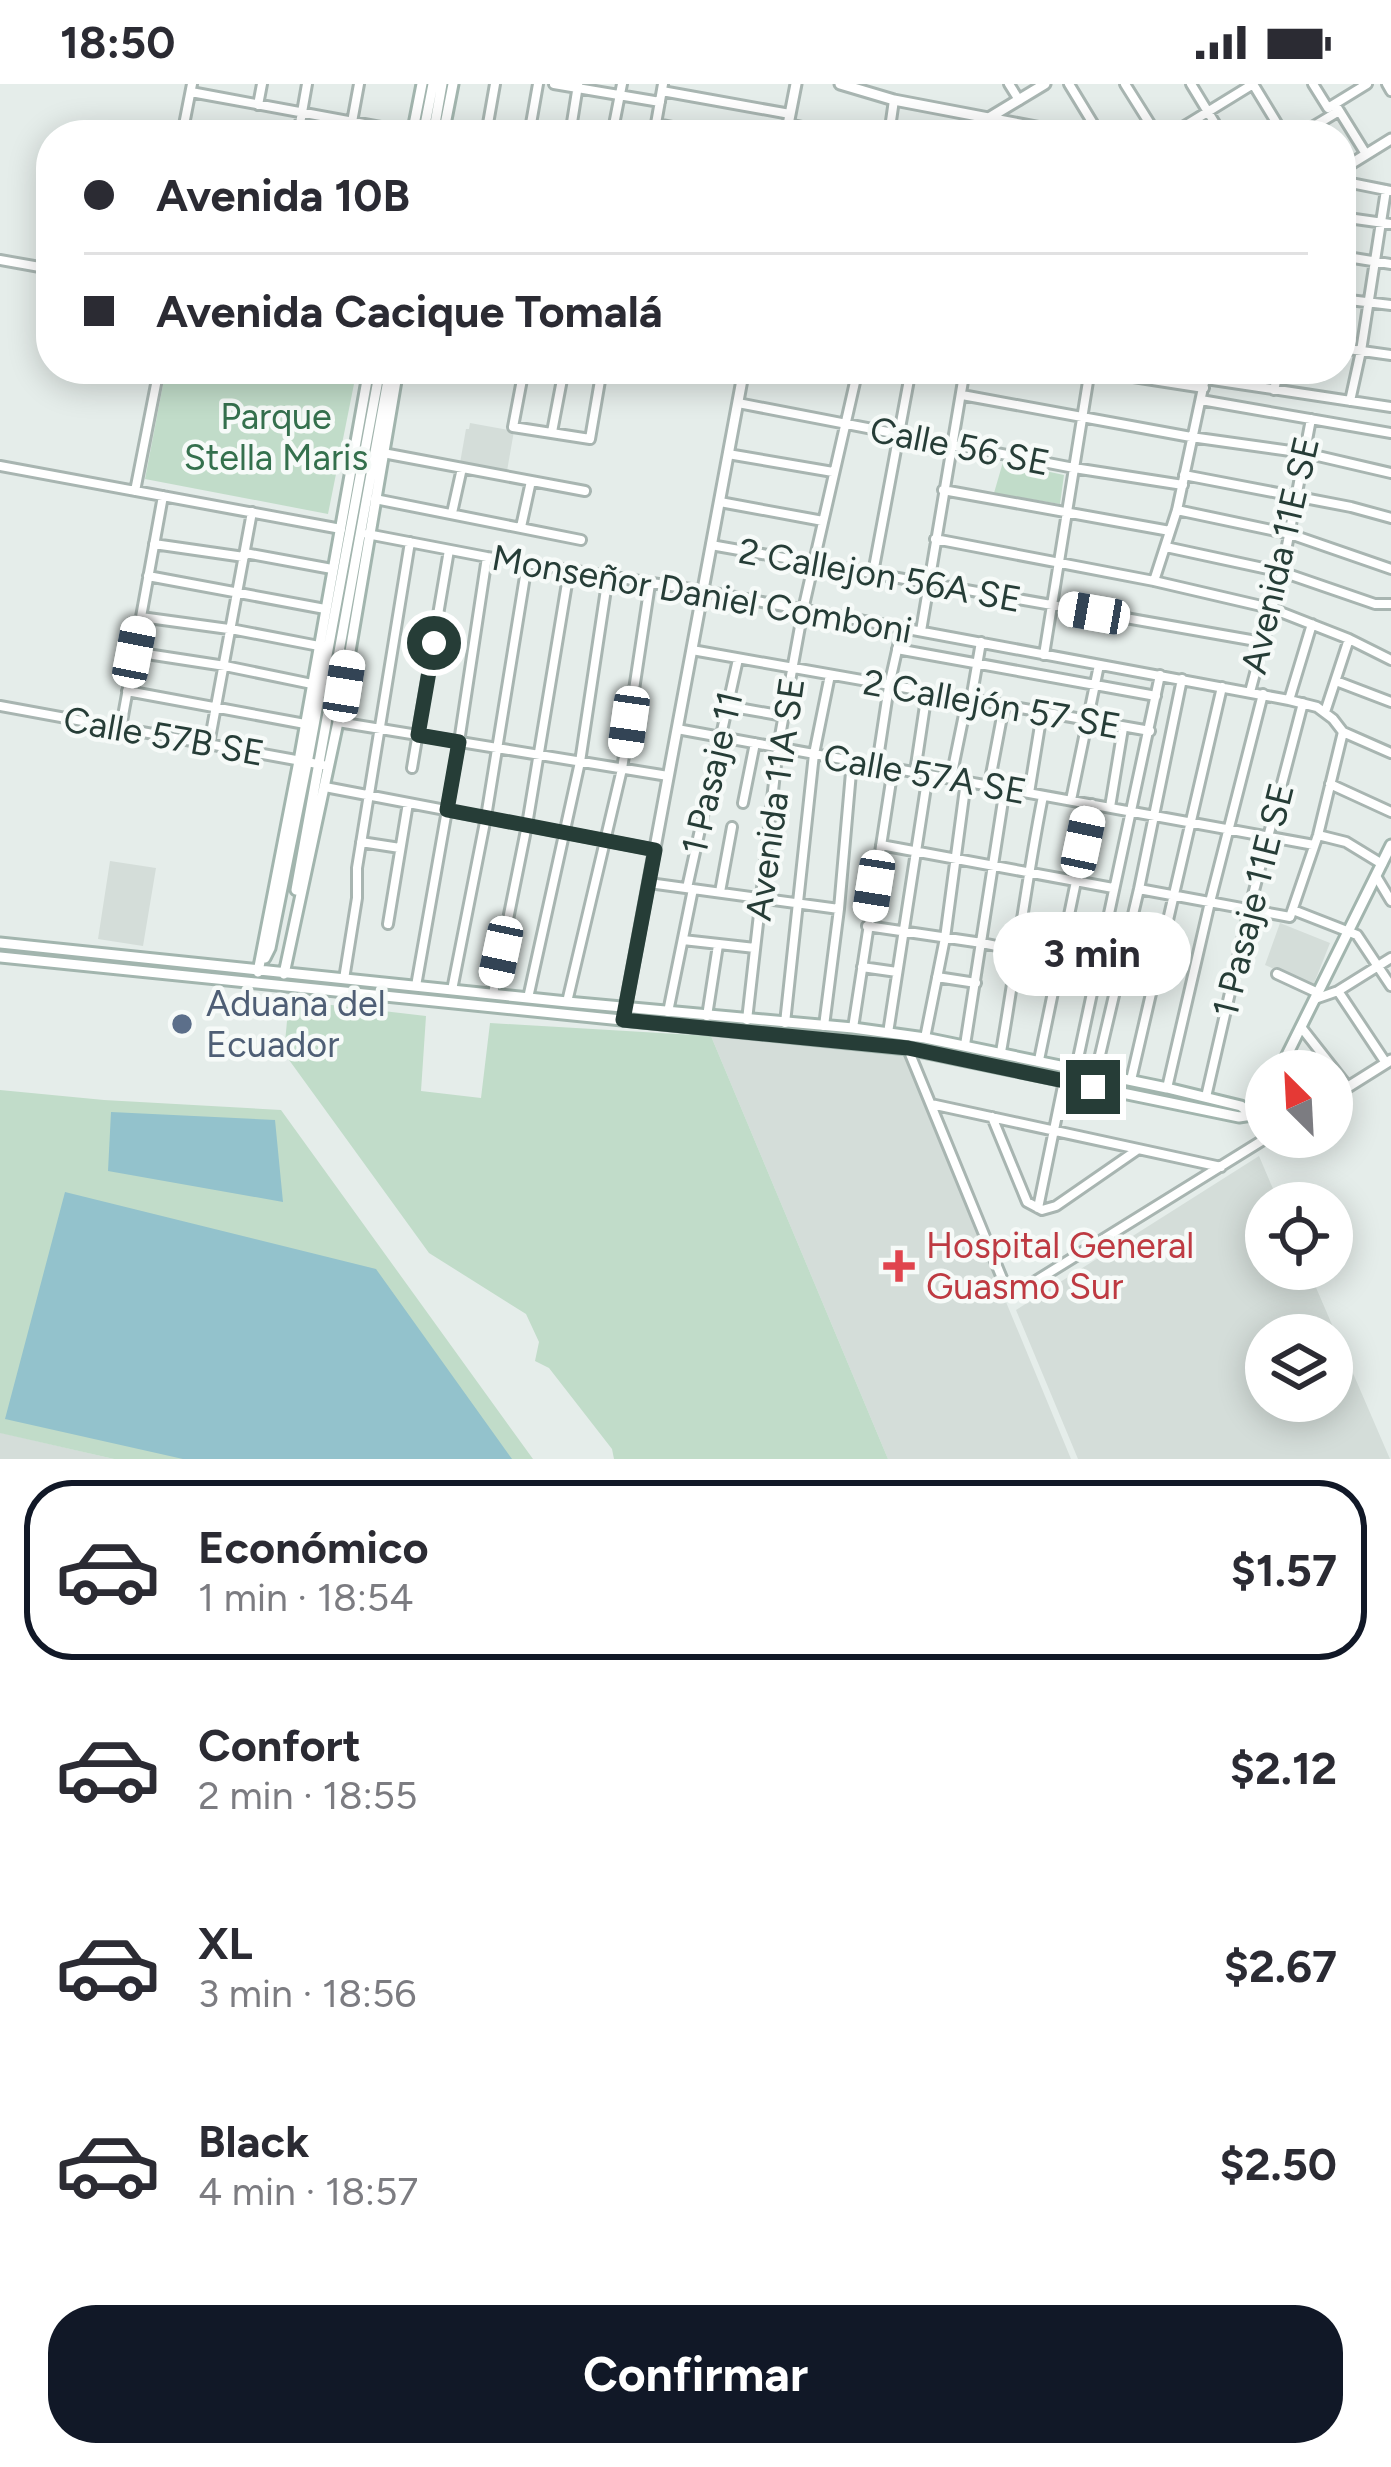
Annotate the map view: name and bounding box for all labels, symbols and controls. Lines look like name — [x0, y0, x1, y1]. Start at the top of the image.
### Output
text: 18:50 — [60, 15, 175, 69]
text: Avenida 10B — [156, 168, 410, 222]
text: Avenida Cacique Tomalá — [156, 284, 663, 338]
park label: Parque Stella Maris — [184, 395, 368, 479]
street label: Calle 56 SE — [867, 408, 1053, 484]
street label: Avenida 11E SE — [1232, 432, 1328, 678]
street label: 2 Callejon 56A SE — [735, 529, 1025, 621]
street label: Monseñor Daniel Comboni — [489, 536, 915, 652]
car — [1055, 589, 1133, 637]
car — [109, 613, 159, 691]
route start — [407, 616, 461, 670]
car — [321, 648, 367, 724]
street label: 2 Callejón 57 SE — [860, 660, 1124, 748]
street label: Avenida 11A SE — [737, 675, 813, 923]
car — [606, 684, 652, 760]
street label: 1 Pasaje 11 — [672, 687, 752, 859]
street label: Calle 57B SE — [60, 697, 268, 775]
street label: Calle 57A SE — [820, 735, 1030, 813]
street label: 1 Pasaje 11E SE — [1203, 779, 1303, 1021]
car — [1058, 803, 1108, 881]
car — [851, 848, 897, 924]
car — [476, 913, 526, 991]
callout: 3 min — [994, 913, 1192, 997]
text: 3 min — [1043, 930, 1141, 977]
place label: Aduana del Ecuador — [206, 982, 386, 1066]
marker: Aduana del Ecuador — [169, 1011, 195, 1037]
north arrow — [1245, 1050, 1353, 1158]
map controls — [1245, 1050, 1353, 1422]
route end — [1066, 1060, 1120, 1114]
button: locate — [1245, 1182, 1353, 1290]
place label: Hospital General Guasmo Sur — [926, 1224, 1194, 1308]
marker: Hospital General Guasmo Sur — [883, 1250, 915, 1282]
button: layers — [1245, 1314, 1353, 1422]
icon: car — [54, 1516, 162, 1624]
text: Económico — [198, 1520, 429, 1574]
text: $1.57 — [1231, 1543, 1337, 1597]
text: 1 min · 18:54 — [198, 1574, 413, 1621]
icon: car — [54, 1714, 162, 1822]
text: Confort — [198, 1718, 361, 1772]
text: $2.12 — [1230, 1741, 1337, 1795]
text: 2 min · 18:55 — [198, 1772, 417, 1819]
icon: car — [54, 1912, 162, 2020]
text: XL — [198, 1916, 253, 1970]
text: $2.67 — [1224, 1939, 1337, 1993]
text: 3 min · 18:56 — [198, 1970, 416, 2017]
icon: car — [54, 2110, 162, 2218]
text: Black — [198, 2114, 309, 2168]
text: $2.50 — [1220, 2137, 1337, 2191]
text: 4 min · 18:57 — [198, 2168, 418, 2215]
button: Confirmar — [48, 2305, 1343, 2443]

